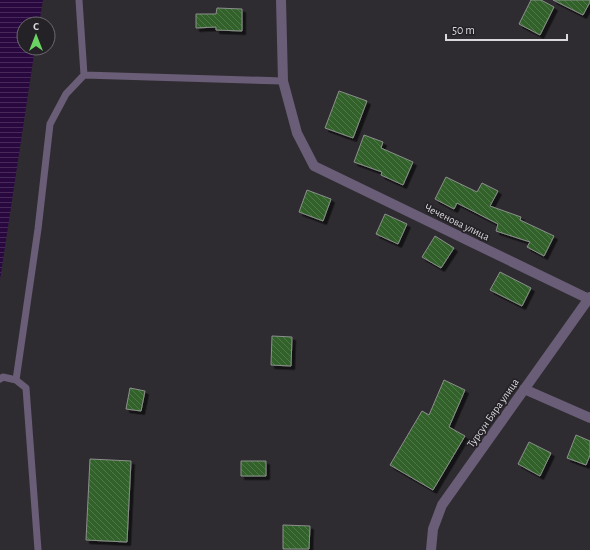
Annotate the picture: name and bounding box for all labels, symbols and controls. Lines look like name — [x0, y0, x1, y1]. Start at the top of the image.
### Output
north arrow — [16, 16, 56, 56]
scale bar — [446, 16, 567, 42]
text: С — [33, 21, 39, 32]
text: 50 m — [452, 24, 475, 36]
street label: Чеченова улица — [423, 202, 491, 242]
street label: Турсун Бяра улица — [465, 377, 521, 449]

